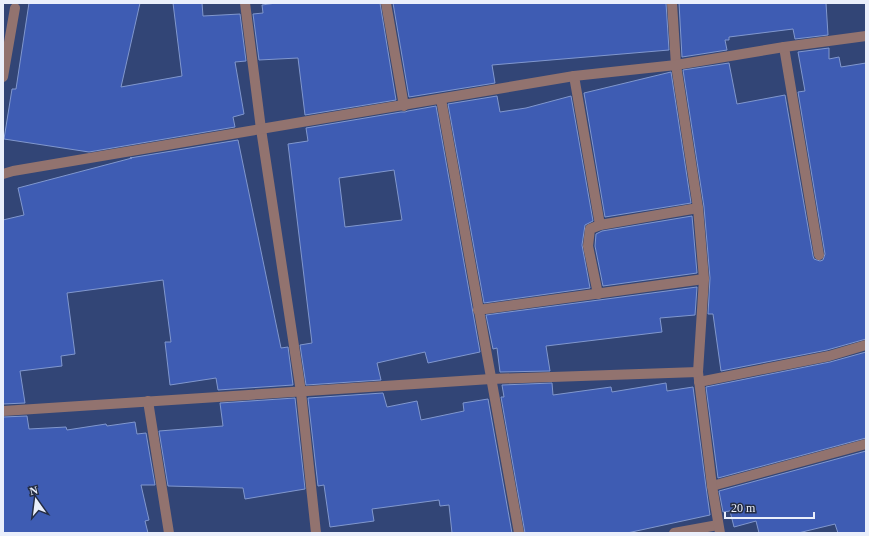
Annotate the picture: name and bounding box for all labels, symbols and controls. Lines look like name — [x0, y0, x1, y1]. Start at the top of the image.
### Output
north arrow — [16, 480, 56, 520]
text: N — [28, 484, 39, 497]
scale bar — [725, 494, 814, 520]
text: 20 m — [731, 501, 756, 515]

